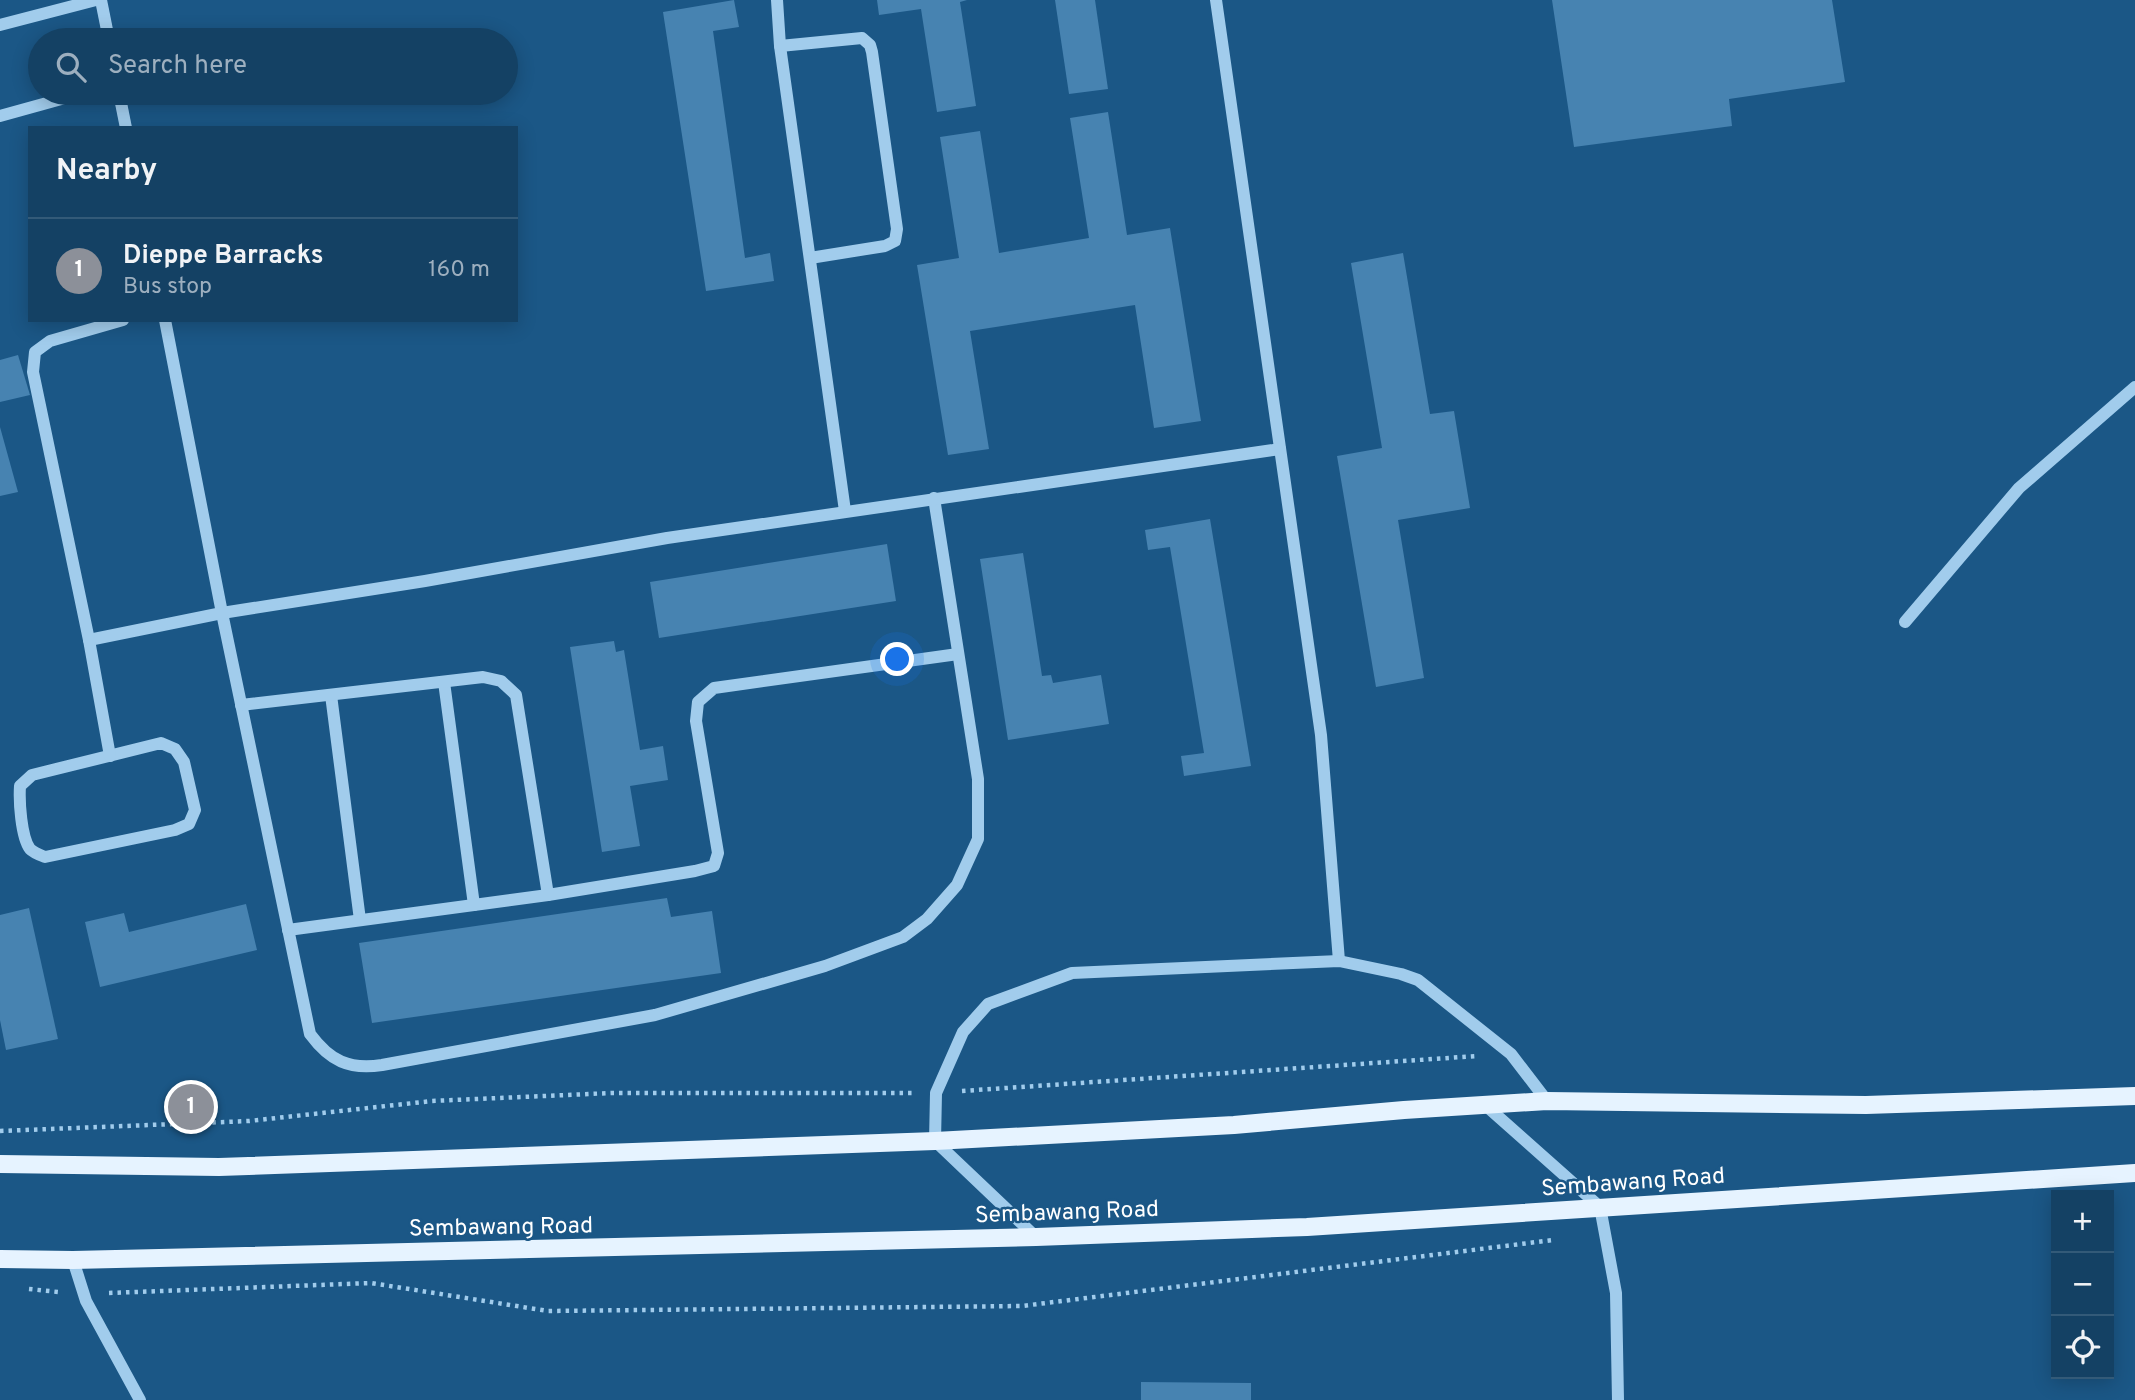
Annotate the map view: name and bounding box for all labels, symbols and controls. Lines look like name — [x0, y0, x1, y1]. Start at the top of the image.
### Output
search box — [28, 28, 518, 105]
icon: search — [52, 48, 90, 86]
text: Search here — [108, 50, 247, 83]
text: Nearby — [56, 153, 157, 190]
text: Dieppe Barracks — [123, 240, 324, 273]
text: 1 — [74, 256, 84, 285]
text: 160 m — [428, 256, 490, 285]
text: Bus stop — [123, 273, 212, 302]
your location — [880, 642, 914, 676]
pin: 1 — [168, 1081, 214, 1133]
street label: Sembawang Road — [1540, 1163, 1726, 1204]
map controls — [2051, 1190, 2114, 1379]
button: + — [2051, 1190, 2114, 1253]
street label: Sembawang Road — [975, 1196, 1160, 1231]
street label: Sembawang Road — [409, 1212, 593, 1245]
button: − — [2051, 1253, 2114, 1316]
button: locate — [2051, 1316, 2114, 1379]

